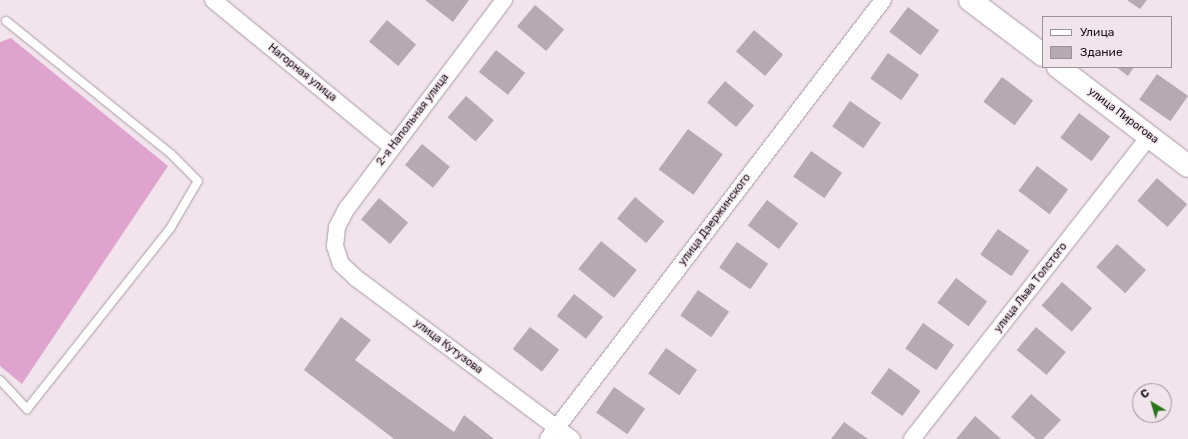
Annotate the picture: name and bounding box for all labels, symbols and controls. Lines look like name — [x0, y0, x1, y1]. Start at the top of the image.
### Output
legend — [1042, 16, 1172, 68]
text: Улица — [1080, 25, 1114, 39]
street label: Нагорная улица — [265, 41, 339, 105]
text: Здание — [1080, 45, 1123, 59]
street label: 2-я Напольная улица — [374, 71, 452, 169]
street label: улица Пирогова — [1085, 85, 1161, 147]
street label: улица Дзержинского — [676, 171, 754, 269]
street label: улица Льва Толстого — [992, 240, 1070, 336]
street label: улица Кутузова — [411, 317, 485, 377]
north arrow — [1132, 383, 1172, 423]
text: С — [1138, 386, 1152, 401]

